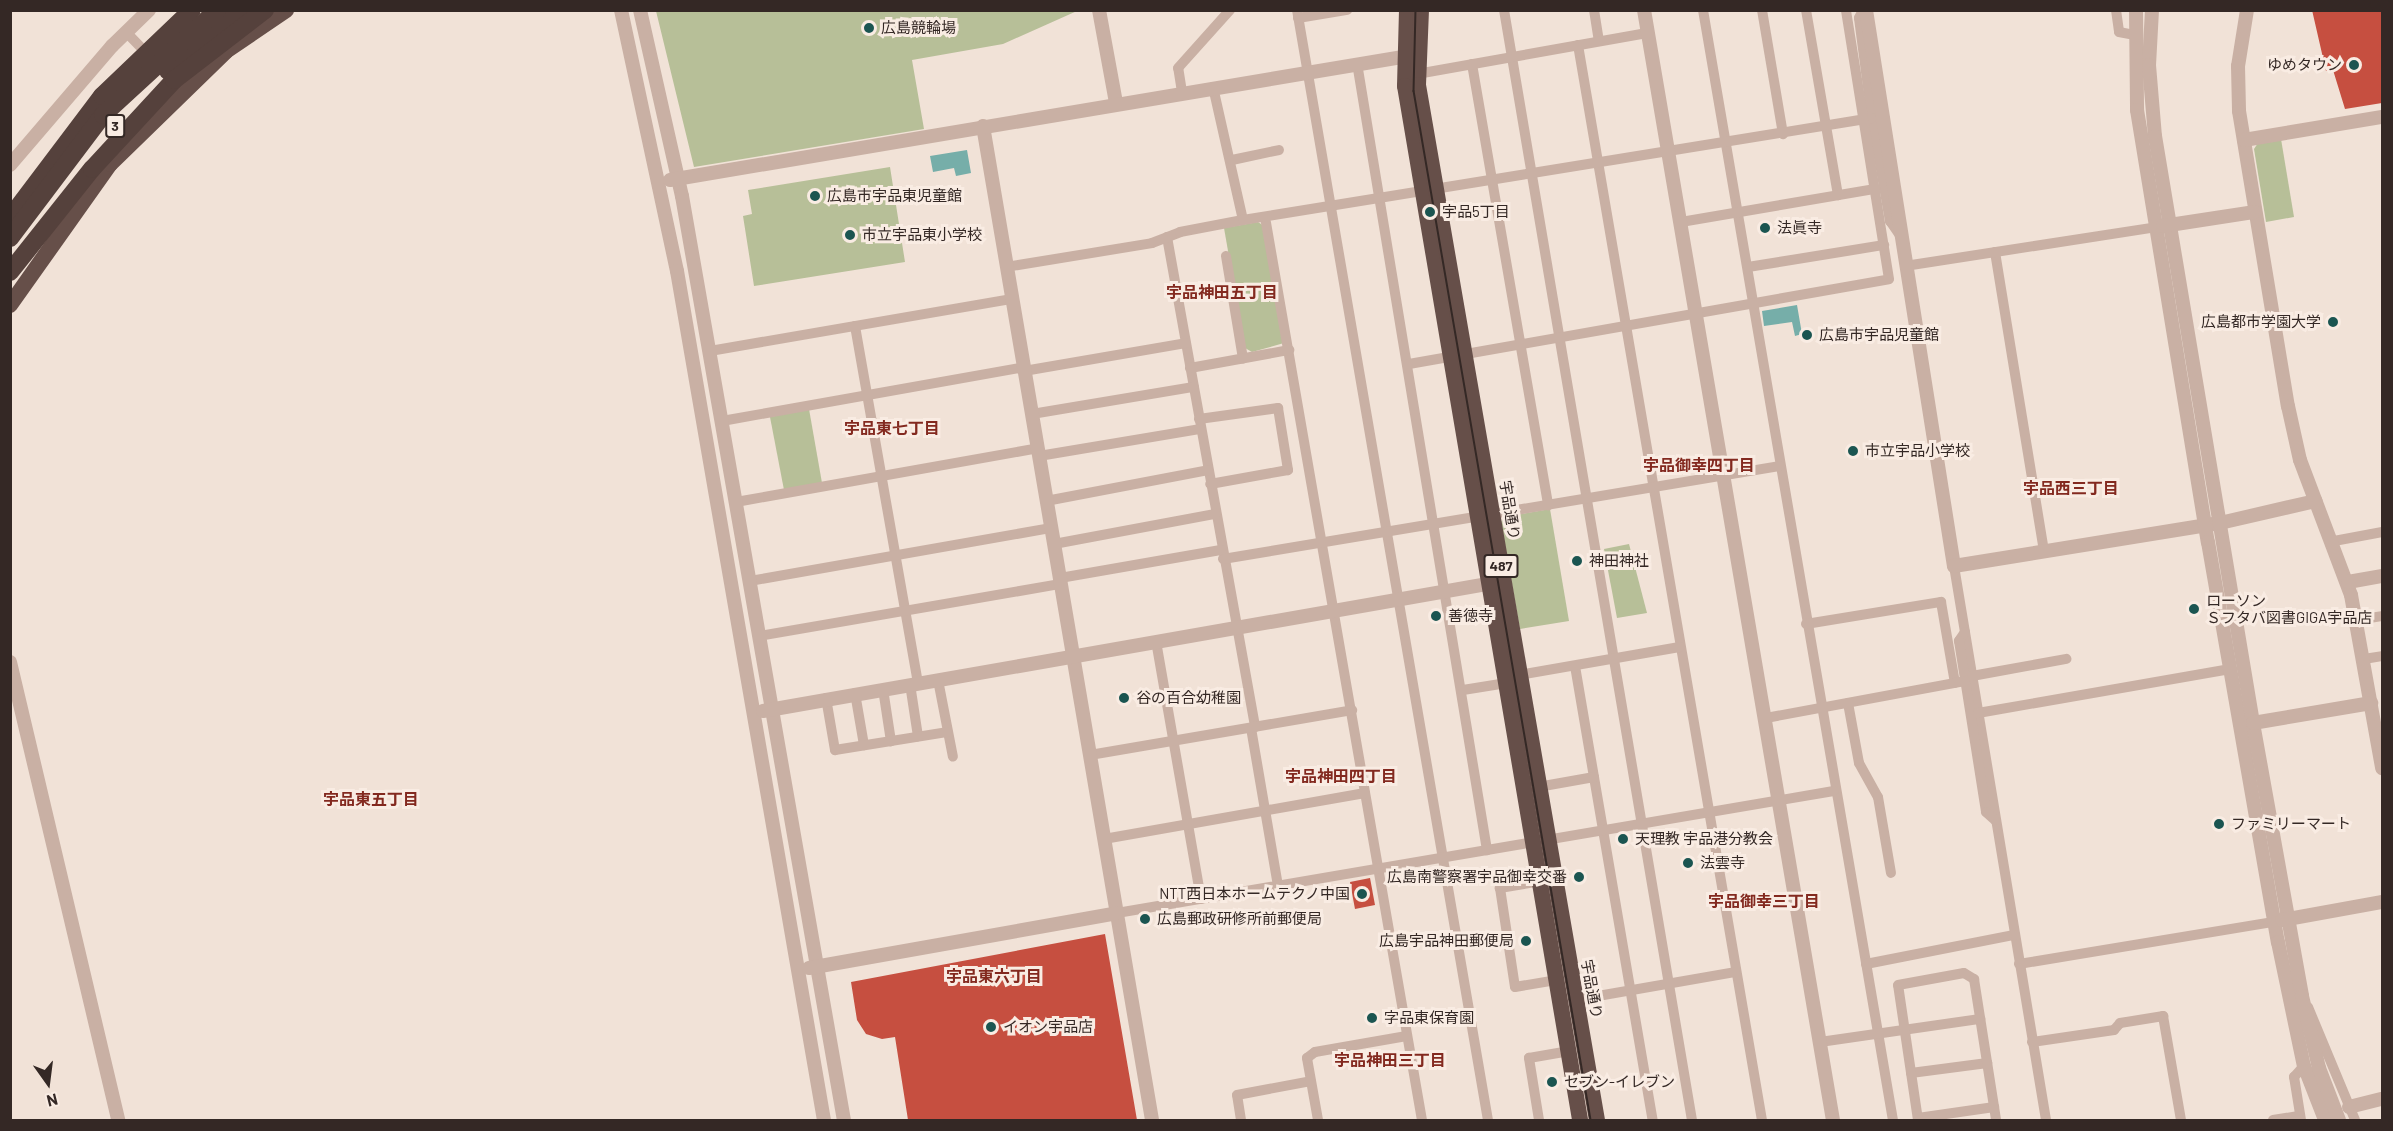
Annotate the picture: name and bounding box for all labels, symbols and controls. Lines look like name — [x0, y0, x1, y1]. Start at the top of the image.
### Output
place label: 広島競輪場 — [881, 19, 956, 37]
marker: 広島競輪場 — [862, 21, 876, 35]
place label: ゆめタウン — [2267, 56, 2342, 74]
marker: ゆめタウン — [2347, 58, 2361, 72]
road number: 3 — [104, 115, 126, 137]
place label: 広島市宇品東児童館 — [827, 187, 962, 205]
marker: 広島市宇品東児童館 — [808, 189, 822, 203]
place label: 宇品5丁目 — [1442, 203, 1510, 221]
marker: 宇品5丁目 — [1423, 205, 1437, 219]
place label: 法眞寺 — [1777, 219, 1822, 237]
marker: 法眞寺 — [1758, 221, 1772, 235]
place label: 市立宇品東小学校 — [862, 226, 982, 244]
marker: 市立宇品東小学校 — [843, 228, 857, 242]
district label: 宇品神田五丁目 — [1166, 282, 1278, 302]
place label: 広島都市学園大学 — [2201, 313, 2321, 331]
marker: 広島都市学園大学 — [2326, 315, 2340, 329]
place label: 広島市宇品児童館 — [1819, 326, 1939, 344]
marker: 広島市宇品児童館 — [1800, 328, 1814, 342]
district label: 宇品東七丁目 — [844, 418, 940, 438]
place label: 市立宇品小学校 — [1865, 442, 1970, 460]
marker: 市立宇品小学校 — [1846, 444, 1860, 458]
district label: 宇品御幸四丁目 — [1643, 455, 1755, 475]
district label: 宇品西三丁目 — [2023, 478, 2119, 498]
street label: 宇品通り — [1496, 479, 1524, 541]
place label: 神田神社 — [1589, 552, 1649, 570]
marker: 神田神社 — [1570, 554, 1584, 568]
road number: 487 — [1483, 555, 1519, 577]
place label: ローソン Ｓフタバ図書GIGA宇品店 — [2206, 591, 2372, 626]
marker: ローソン Ｓフタバ図書GIGA宇品店 — [2187, 602, 2201, 616]
place label: 善徳寺 — [1448, 607, 1493, 625]
marker: 善徳寺 — [1429, 609, 1443, 623]
place label: 谷の百合幼稚園 — [1136, 689, 1241, 707]
marker: 谷の百合幼稚園 — [1117, 691, 1131, 705]
district label: 宇品神田四丁目 — [1285, 766, 1397, 786]
district label: 宇品東五丁目 — [323, 789, 419, 809]
place label: ファミリーマート — [2231, 815, 2351, 833]
marker: ファミリーマート — [2212, 817, 2226, 831]
place label: 天理教 宇品港分教会 — [1635, 830, 1773, 848]
marker: 天理教 宇品港分教会 — [1616, 832, 1630, 846]
place label: 法雲寺 — [1700, 854, 1745, 872]
marker: 法雲寺 — [1681, 856, 1695, 870]
place label: 広島南警察署宇品御幸交番 — [1387, 868, 1567, 886]
marker: 広島南警察署宇品御幸交番 — [1572, 870, 1586, 884]
place label: NTT西日本ホームテクノ中国 — [1158, 885, 1350, 903]
marker: NTT西日本ホームテクノ中国 — [1355, 887, 1369, 901]
district label: 宇品御幸三丁目 — [1708, 891, 1820, 911]
place label: 広島郵政研修所前郵便局 — [1157, 910, 1322, 928]
marker: 広島郵政研修所前郵便局 — [1138, 912, 1152, 926]
place label: 広島宇品神田郵便局 — [1379, 932, 1514, 950]
marker: 広島宇品神田郵便局 — [1519, 934, 1533, 948]
street label: 宇品通り — [1578, 958, 1606, 1020]
district label: 宇品東六丁目 — [946, 966, 1042, 986]
place label: 字品東保育園 — [1384, 1009, 1474, 1027]
marker: 字品東保育園 — [1365, 1011, 1379, 1025]
place label: イオン宇品店 — [1003, 1018, 1093, 1036]
marker: イオン宇品店 — [984, 1020, 998, 1034]
district label: 宇品神田三丁目 — [1334, 1050, 1446, 1070]
north arrow — [18, 1053, 78, 1113]
place label: セブン-イレブン — [1564, 1073, 1675, 1091]
marker: セブン-イレブン — [1545, 1075, 1559, 1089]
text: N — [45, 1090, 60, 1111]

